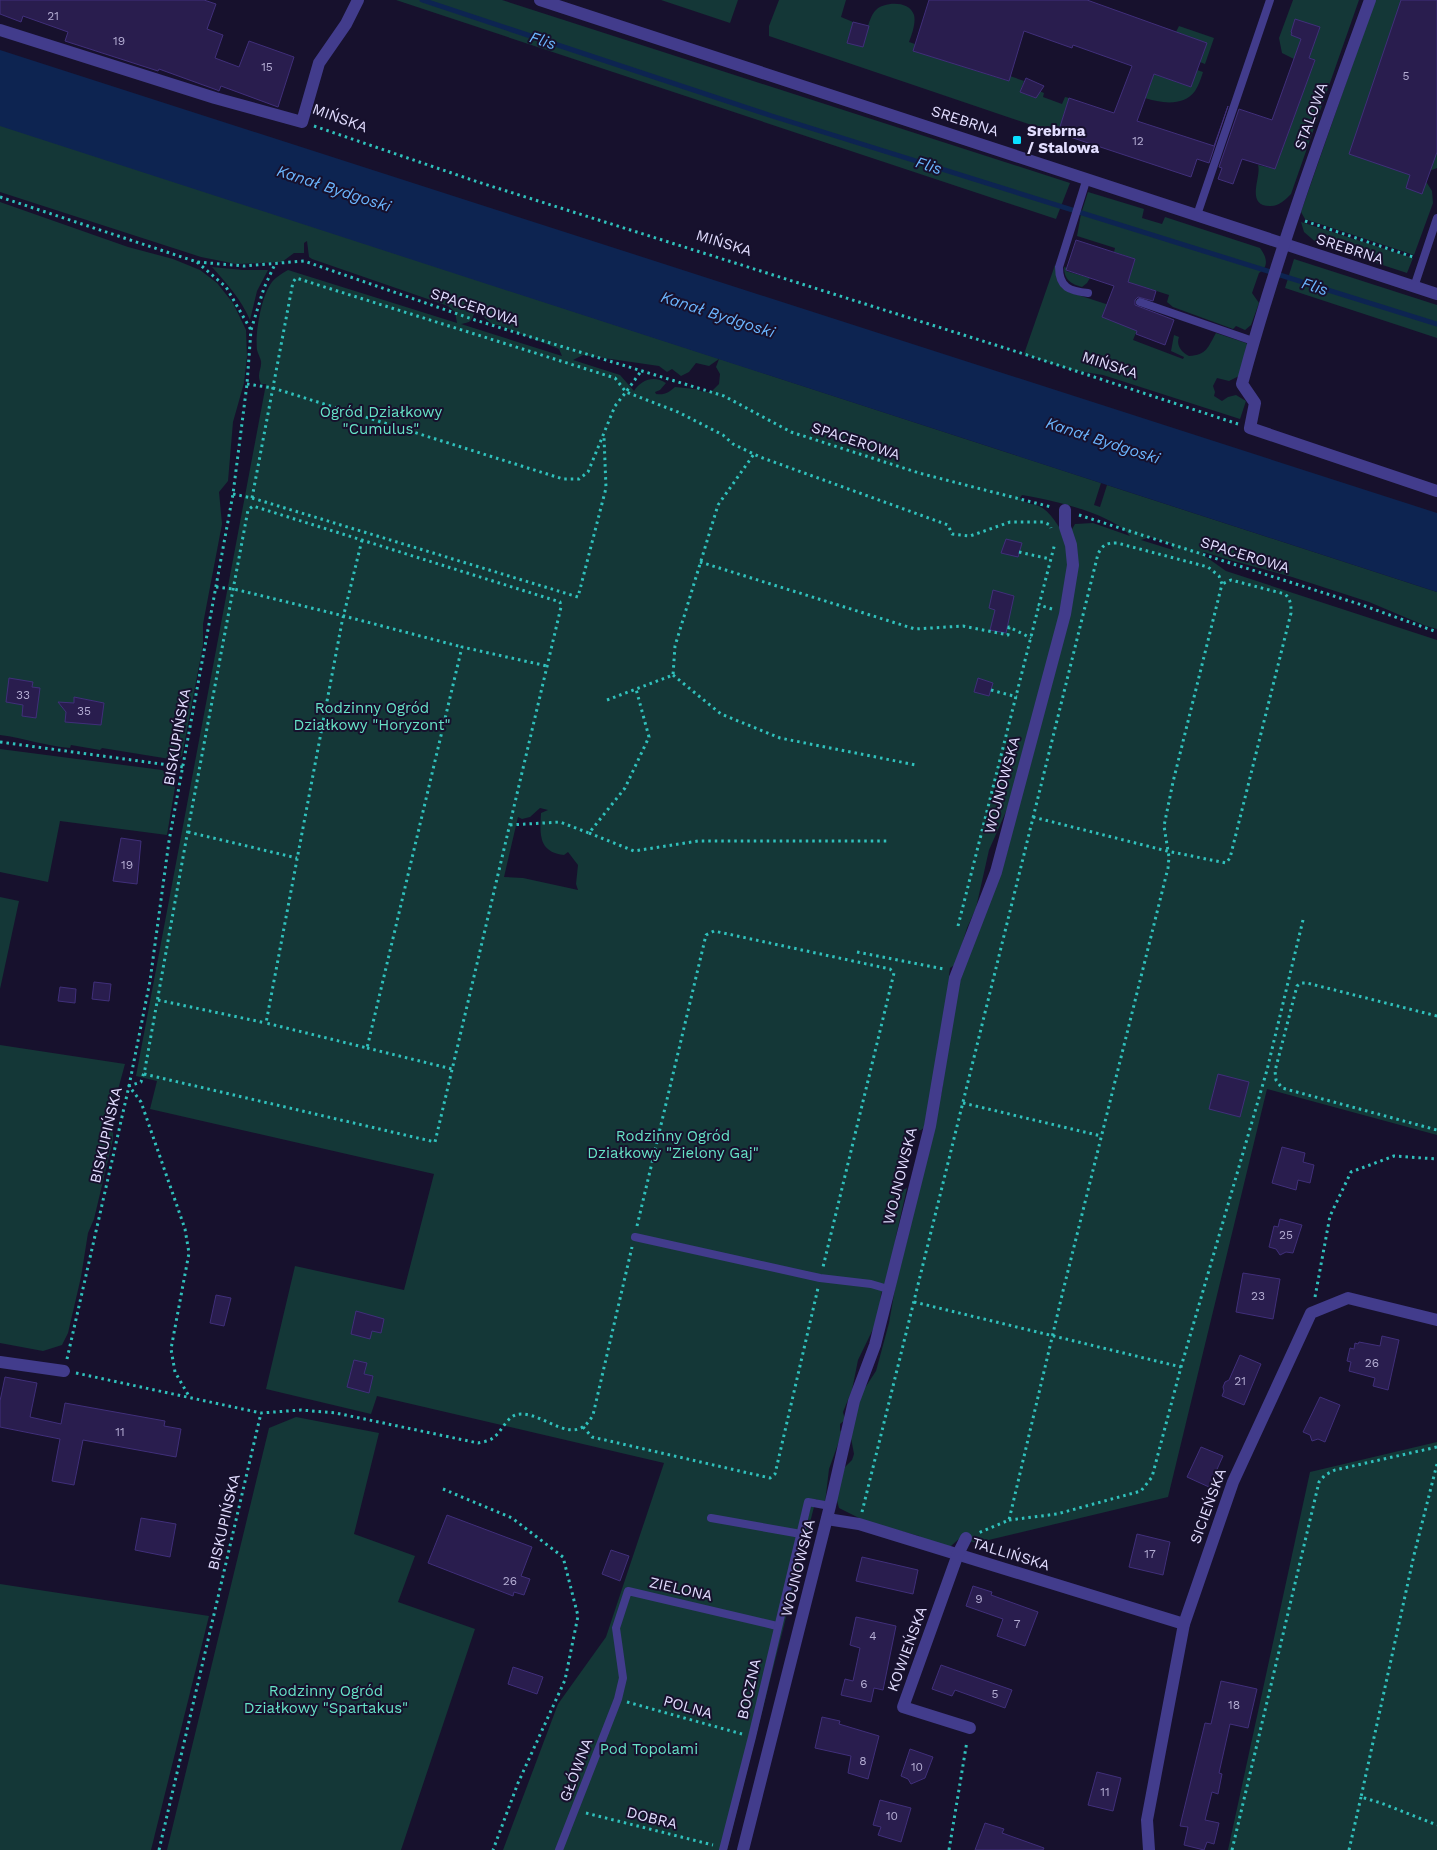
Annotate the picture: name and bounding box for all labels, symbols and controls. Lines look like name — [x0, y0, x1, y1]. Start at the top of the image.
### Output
house number: 21 — [47, 9, 59, 23]
water label: Flis — [527, 27, 558, 54]
house number: 19 — [113, 34, 125, 48]
house number: 15 — [261, 60, 273, 74]
house number: 5 — [1403, 69, 1410, 83]
street label: STALOWA — [1291, 80, 1331, 152]
street label: MIŃSKA — [310, 100, 370, 136]
street label: SREBRNA — [929, 102, 1001, 140]
place label: Srebrna / Stalowa — [1027, 122, 1099, 157]
marker: Srebrna / Stalowa — [1011, 134, 1023, 146]
house number: 12 — [1132, 134, 1144, 148]
water label: Flis — [913, 153, 944, 178]
water label: Kanał Bydgoski — [274, 161, 394, 216]
street label: MIŃSKA — [694, 226, 754, 260]
street label: SREBRNA — [1314, 230, 1386, 268]
water label: Flis — [1299, 274, 1330, 299]
street label: SPACEROWA — [428, 284, 522, 330]
water label: Kanał Bydgoski — [658, 287, 778, 342]
street label: MIŃSKA — [1080, 348, 1140, 382]
park label: Ogród Działkowy "Cumulus" — [320, 403, 443, 438]
water label: Kanał Bydgoski — [1043, 413, 1163, 468]
street label: SPACEROWA — [809, 418, 903, 464]
street label: SPACEROWA — [1198, 533, 1292, 577]
street label: BISKUPIŃSKA — [160, 687, 194, 787]
house number: 33 — [16, 688, 30, 702]
park label: Rodzinny Ogród Działkowy "Horyzont" — [293, 699, 451, 734]
house number: 35 — [77, 704, 91, 718]
street label: WOJNOWSKA — [980, 734, 1024, 836]
house number: 19 — [121, 858, 133, 872]
street label: BISKUPIŃSKA — [86, 1085, 126, 1185]
street label: WOJNOWSKA — [879, 1125, 921, 1227]
park label: Rodzinny Ogród Działkowy "Zielony Gaj" — [587, 1127, 759, 1162]
house number: 25 — [1279, 1228, 1293, 1242]
house number: 23 — [1251, 1289, 1265, 1303]
house number: 26 — [1365, 1356, 1379, 1370]
house number: 21 — [1234, 1374, 1246, 1388]
house number: 11 — [115, 1425, 125, 1439]
street label: SICIEŃSKA — [1186, 1466, 1230, 1546]
street label: BISKUPIŃSKA — [204, 1472, 244, 1572]
street label: WOJNOWSKA — [777, 1517, 819, 1619]
street label: TALLIŃSKA — [970, 1534, 1052, 1574]
house number: 17 — [1144, 1547, 1156, 1561]
street label: ZIELONA — [648, 1573, 714, 1605]
house number: 26 — [503, 1574, 517, 1588]
house number: 9 — [975, 1592, 983, 1606]
street label: KOWIEŃSKA — [883, 1604, 931, 1694]
house number: 7 — [1014, 1617, 1021, 1631]
house number: 4 — [869, 1629, 877, 1643]
street label: BOCZNA — [733, 1657, 765, 1721]
house number: 6 — [860, 1677, 868, 1691]
park label: Rodzinny Ogród Działkowy "Spartakus" — [244, 1682, 408, 1717]
house number: 5 — [992, 1687, 999, 1701]
street label: POLNA — [661, 1691, 715, 1723]
house number: 18 — [1228, 1698, 1240, 1712]
street label: GŁÓWNA — [555, 1735, 596, 1804]
park label: Pod Topolami — [600, 1740, 698, 1758]
house number: 8 — [859, 1754, 867, 1768]
house number: 10 — [911, 1760, 923, 1774]
house number: 11 — [1100, 1785, 1110, 1799]
street label: DOBRA — [625, 1803, 679, 1833]
house number: 10 — [886, 1809, 898, 1823]

